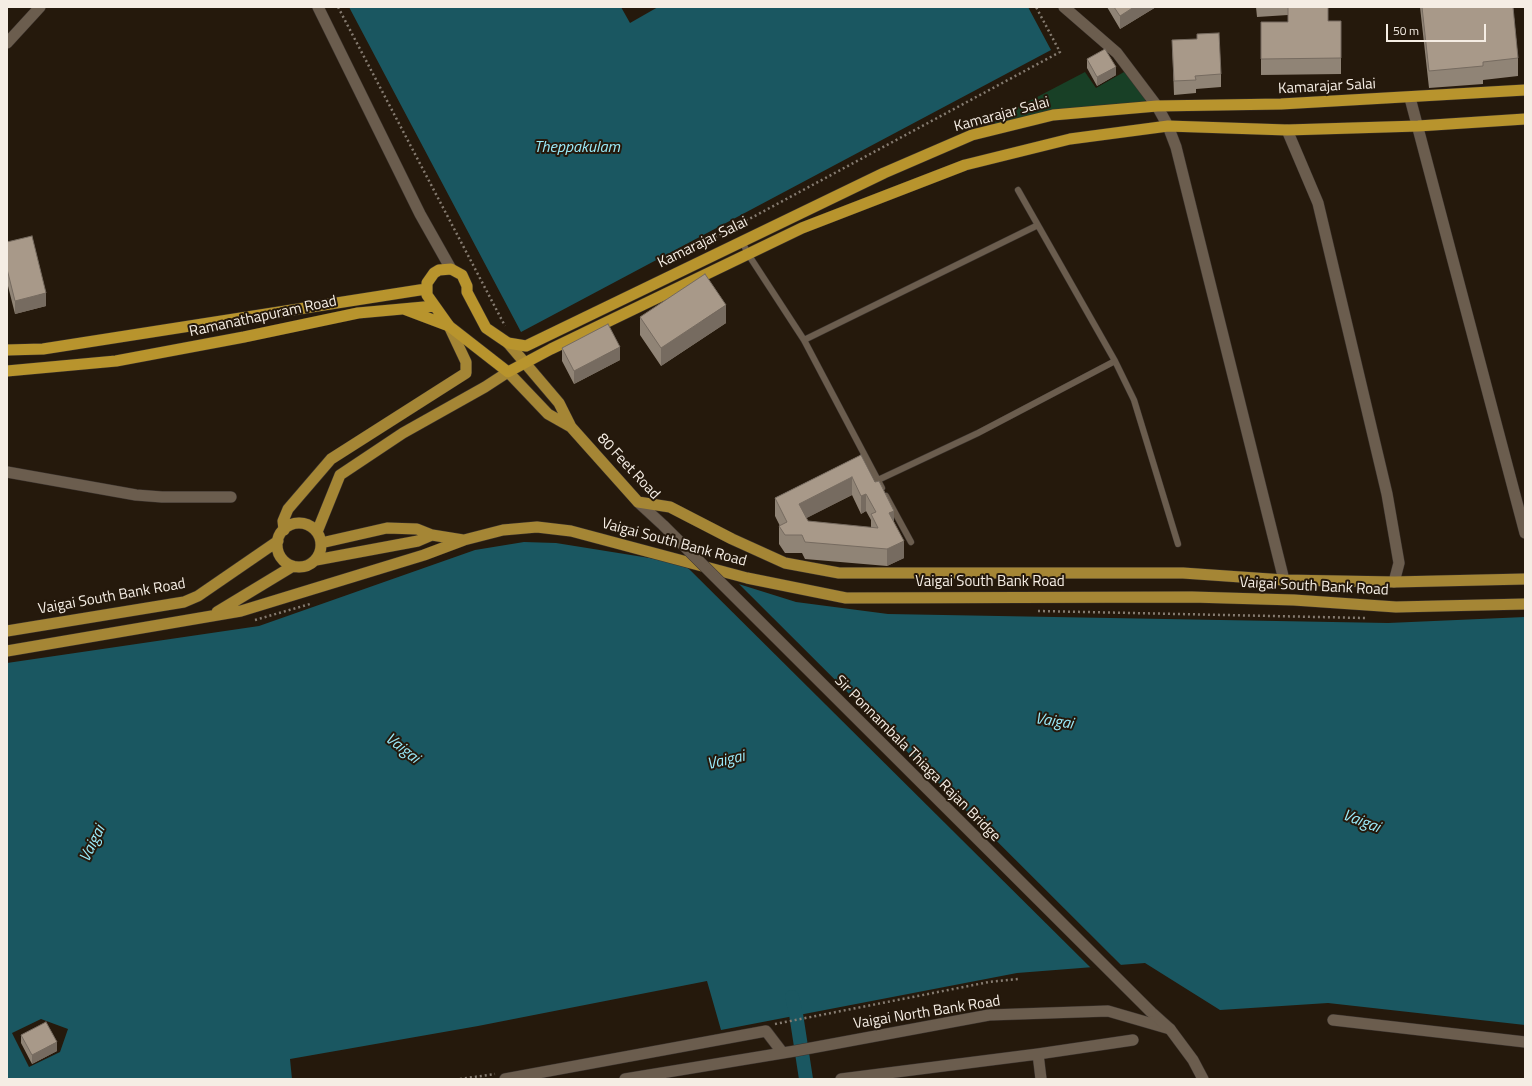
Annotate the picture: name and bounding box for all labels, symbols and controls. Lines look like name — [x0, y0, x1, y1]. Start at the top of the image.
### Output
scale bar — [1388, 16, 1488, 42]
text: 50 m — [1393, 21, 1419, 40]
street label: Kamarajar Salai — [1278, 75, 1376, 99]
street label: Kamarajar Salai — [952, 94, 1052, 136]
water label: Theppakulam — [534, 138, 620, 158]
street label: Kamarajar Salai — [655, 213, 751, 273]
street label: Ramanathapuram Road — [188, 293, 338, 341]
street label: 80 Feet Road — [593, 430, 663, 504]
street label: Vaigai South Bank Road — [600, 515, 748, 571]
street label: Vaigai South Bank Road — [915, 573, 1065, 591]
street label: Vaigai South Bank Road — [1239, 574, 1389, 600]
street label: Vaigai South Bank Road — [37, 575, 187, 619]
street label: Sir Ponnambala Thiaga Rajan Bridge — [830, 672, 1004, 846]
water label: Vaigai — [1034, 710, 1074, 734]
water label: Vaigai — [381, 730, 423, 768]
water label: Vaigai — [705, 747, 747, 775]
water label: Vaigai — [1340, 806, 1382, 838]
water label: Vaigai — [76, 823, 110, 865]
street label: Vaigai North Bank Road — [852, 992, 1002, 1034]

